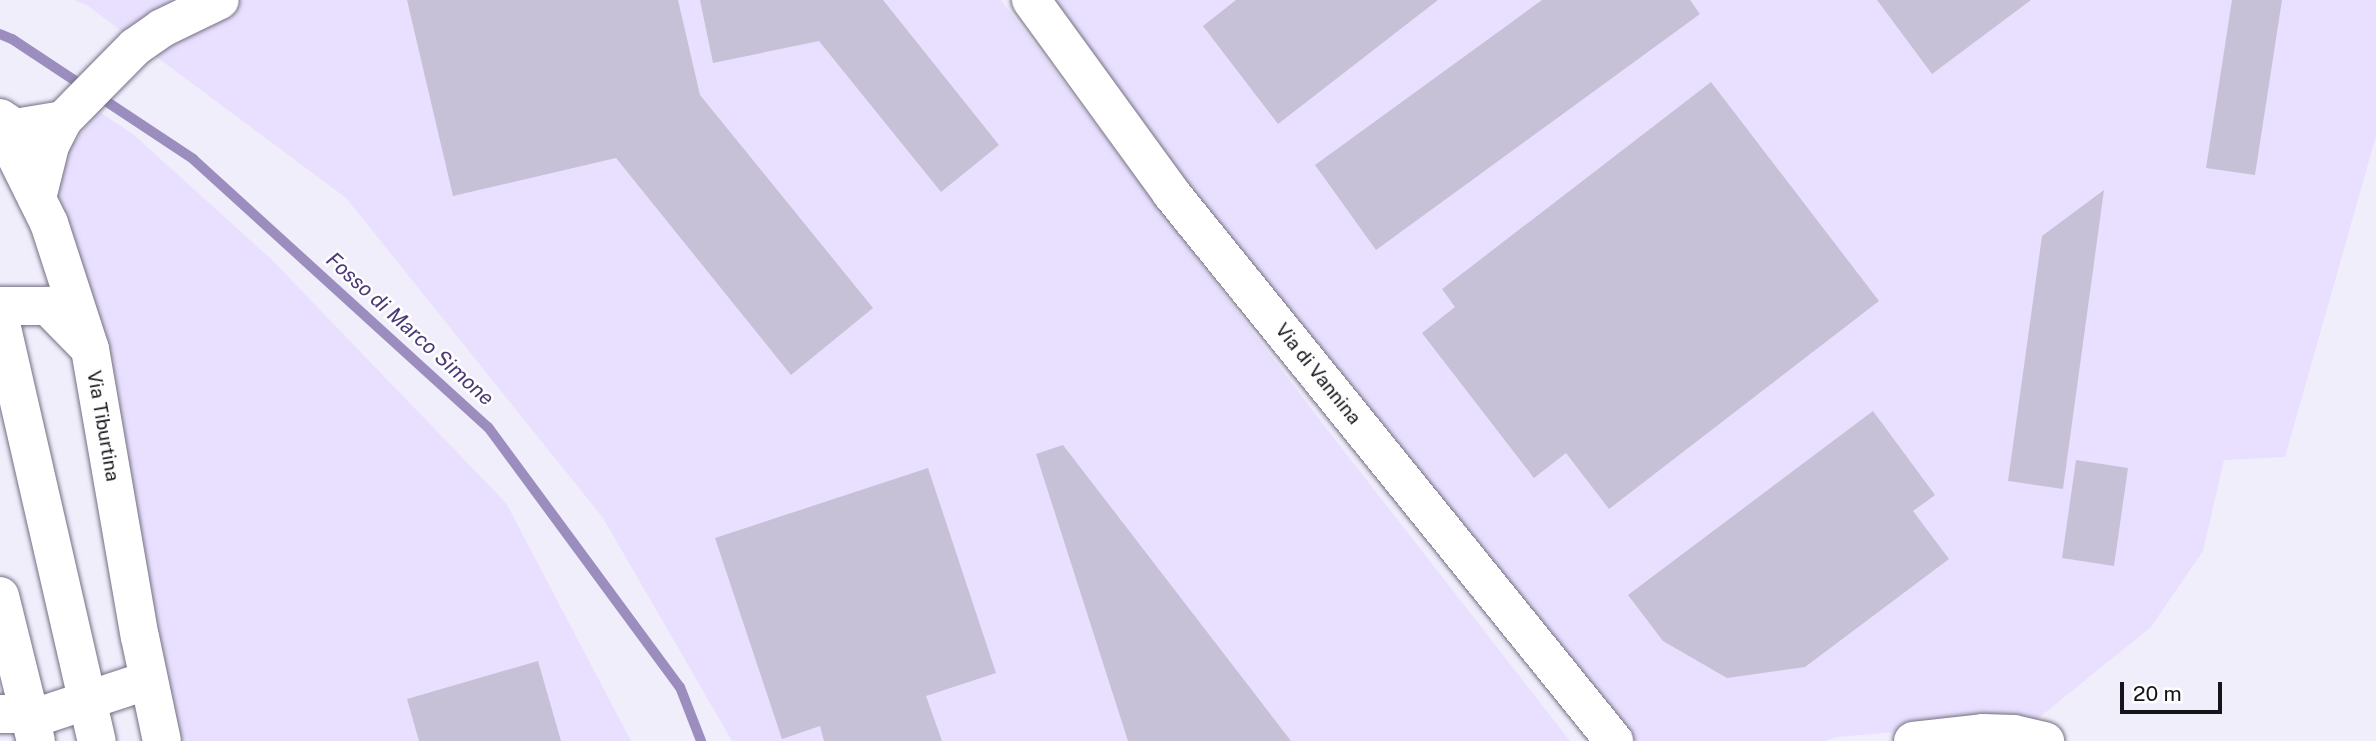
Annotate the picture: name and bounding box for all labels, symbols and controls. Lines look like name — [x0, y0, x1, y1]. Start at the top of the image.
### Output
water label: Fosso di Marco Simone — [321, 247, 499, 411]
street label: Via di Vannina — [1270, 319, 1366, 429]
street label: Via Tiburtina — [82, 369, 124, 483]
scale bar — [2124, 668, 2226, 712]
text: 20 m — [2133, 681, 2182, 706]

